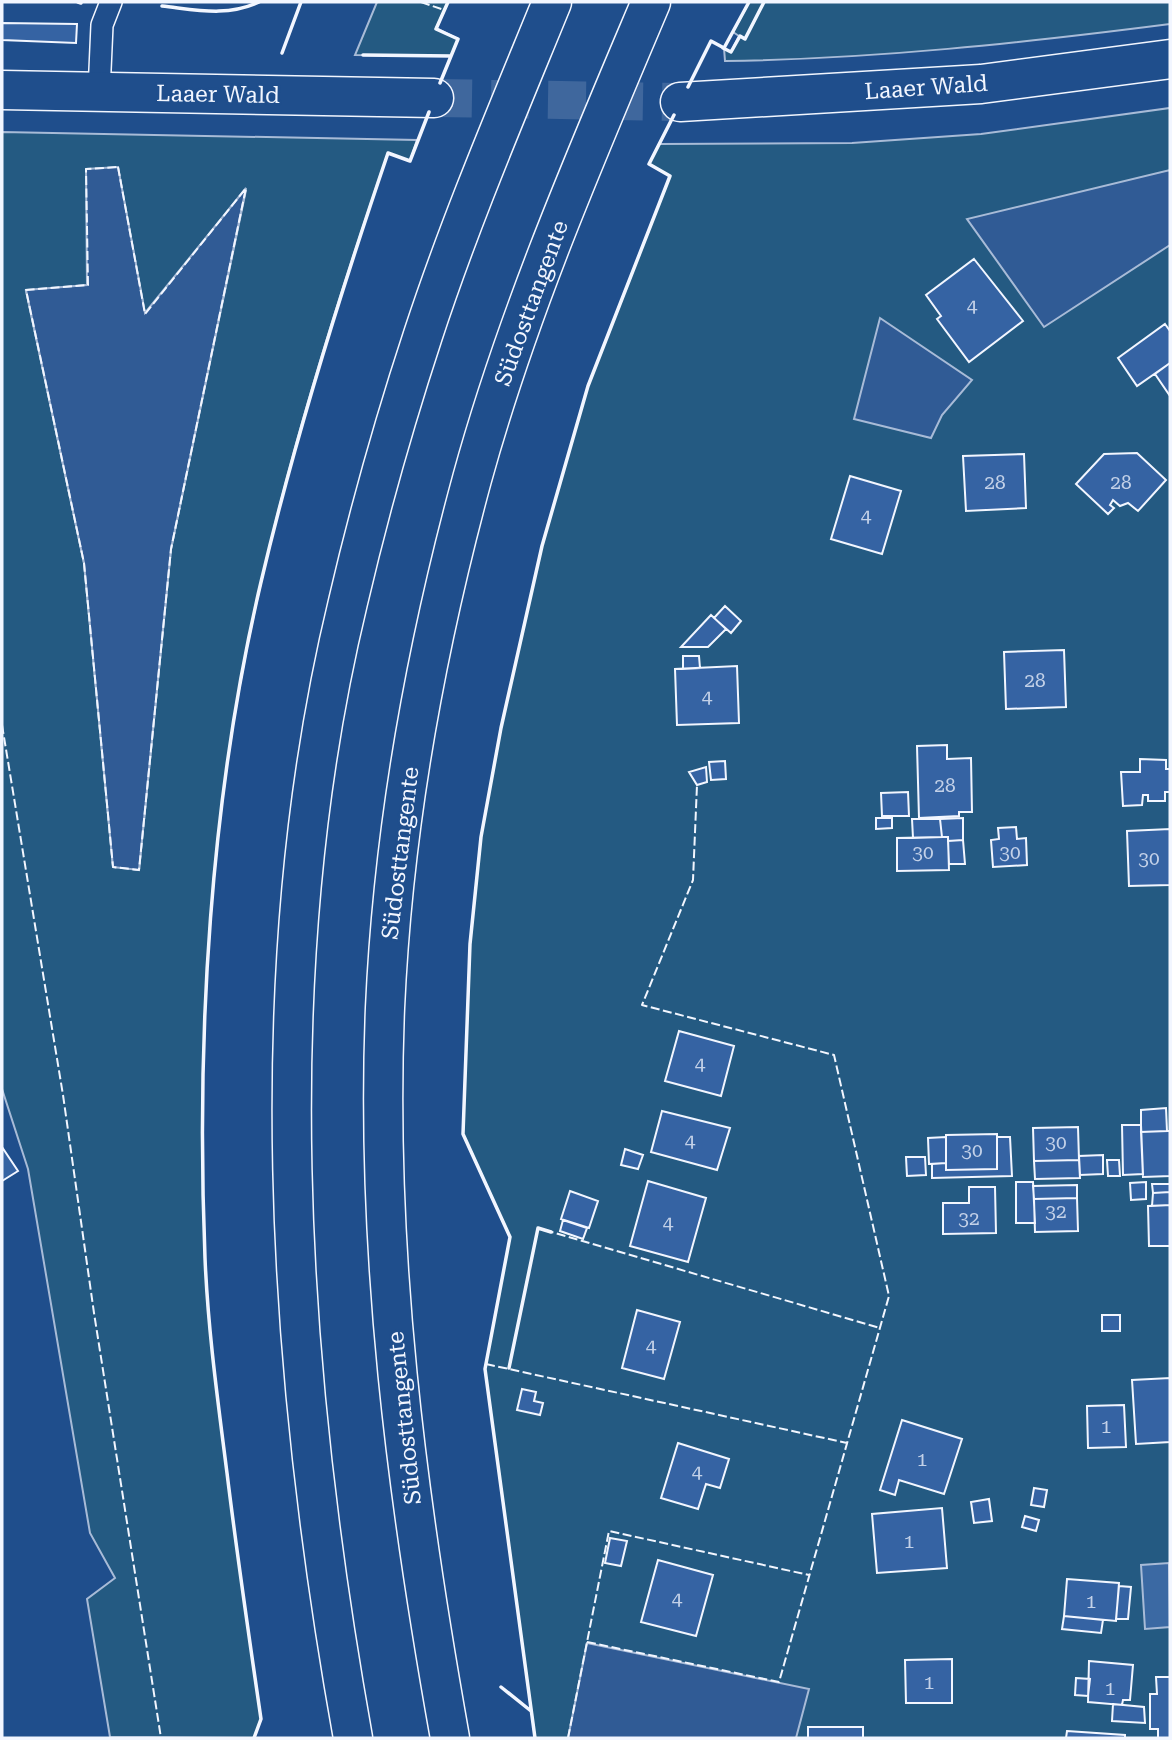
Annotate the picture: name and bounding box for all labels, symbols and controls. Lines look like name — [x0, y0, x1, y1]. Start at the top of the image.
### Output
street label: Laaer Wald — [863, 70, 989, 105]
street label: Laaer Wald — [156, 80, 280, 109]
street label: Südosttangente — [489, 217, 574, 390]
house number: 4 — [967, 294, 978, 317]
house number: 28 — [984, 471, 1006, 494]
house number: 28 — [1110, 471, 1132, 494]
house number: 4 — [861, 504, 872, 527]
house number: 28 — [1024, 669, 1046, 692]
house number: 4 — [702, 685, 713, 708]
street label: Südosttangente — [376, 765, 424, 941]
house number: 28 — [934, 774, 956, 797]
house number: 30 — [912, 841, 934, 864]
house number: 30 — [999, 841, 1021, 864]
house number: 30 — [1138, 847, 1160, 870]
house number: 4 — [695, 1052, 706, 1075]
house number: 4 — [685, 1129, 696, 1152]
house number: 30 — [1045, 1131, 1067, 1154]
house number: 30 — [961, 1139, 983, 1162]
house number: 32 — [1045, 1200, 1067, 1223]
house number: 32 — [958, 1207, 980, 1230]
house number: 4 — [663, 1211, 674, 1234]
street label: Südosttangente — [382, 1330, 427, 1506]
house number: 4 — [646, 1334, 657, 1357]
house number: 1 — [1101, 1415, 1111, 1438]
house number: 1 — [917, 1448, 927, 1471]
house number: 4 — [692, 1460, 703, 1483]
house number: 1 — [904, 1530, 914, 1553]
house number: 4 — [672, 1587, 683, 1610]
house number: 1 — [1086, 1590, 1096, 1613]
house number: 1 — [924, 1671, 934, 1694]
house number: 1 — [1105, 1677, 1115, 1700]

